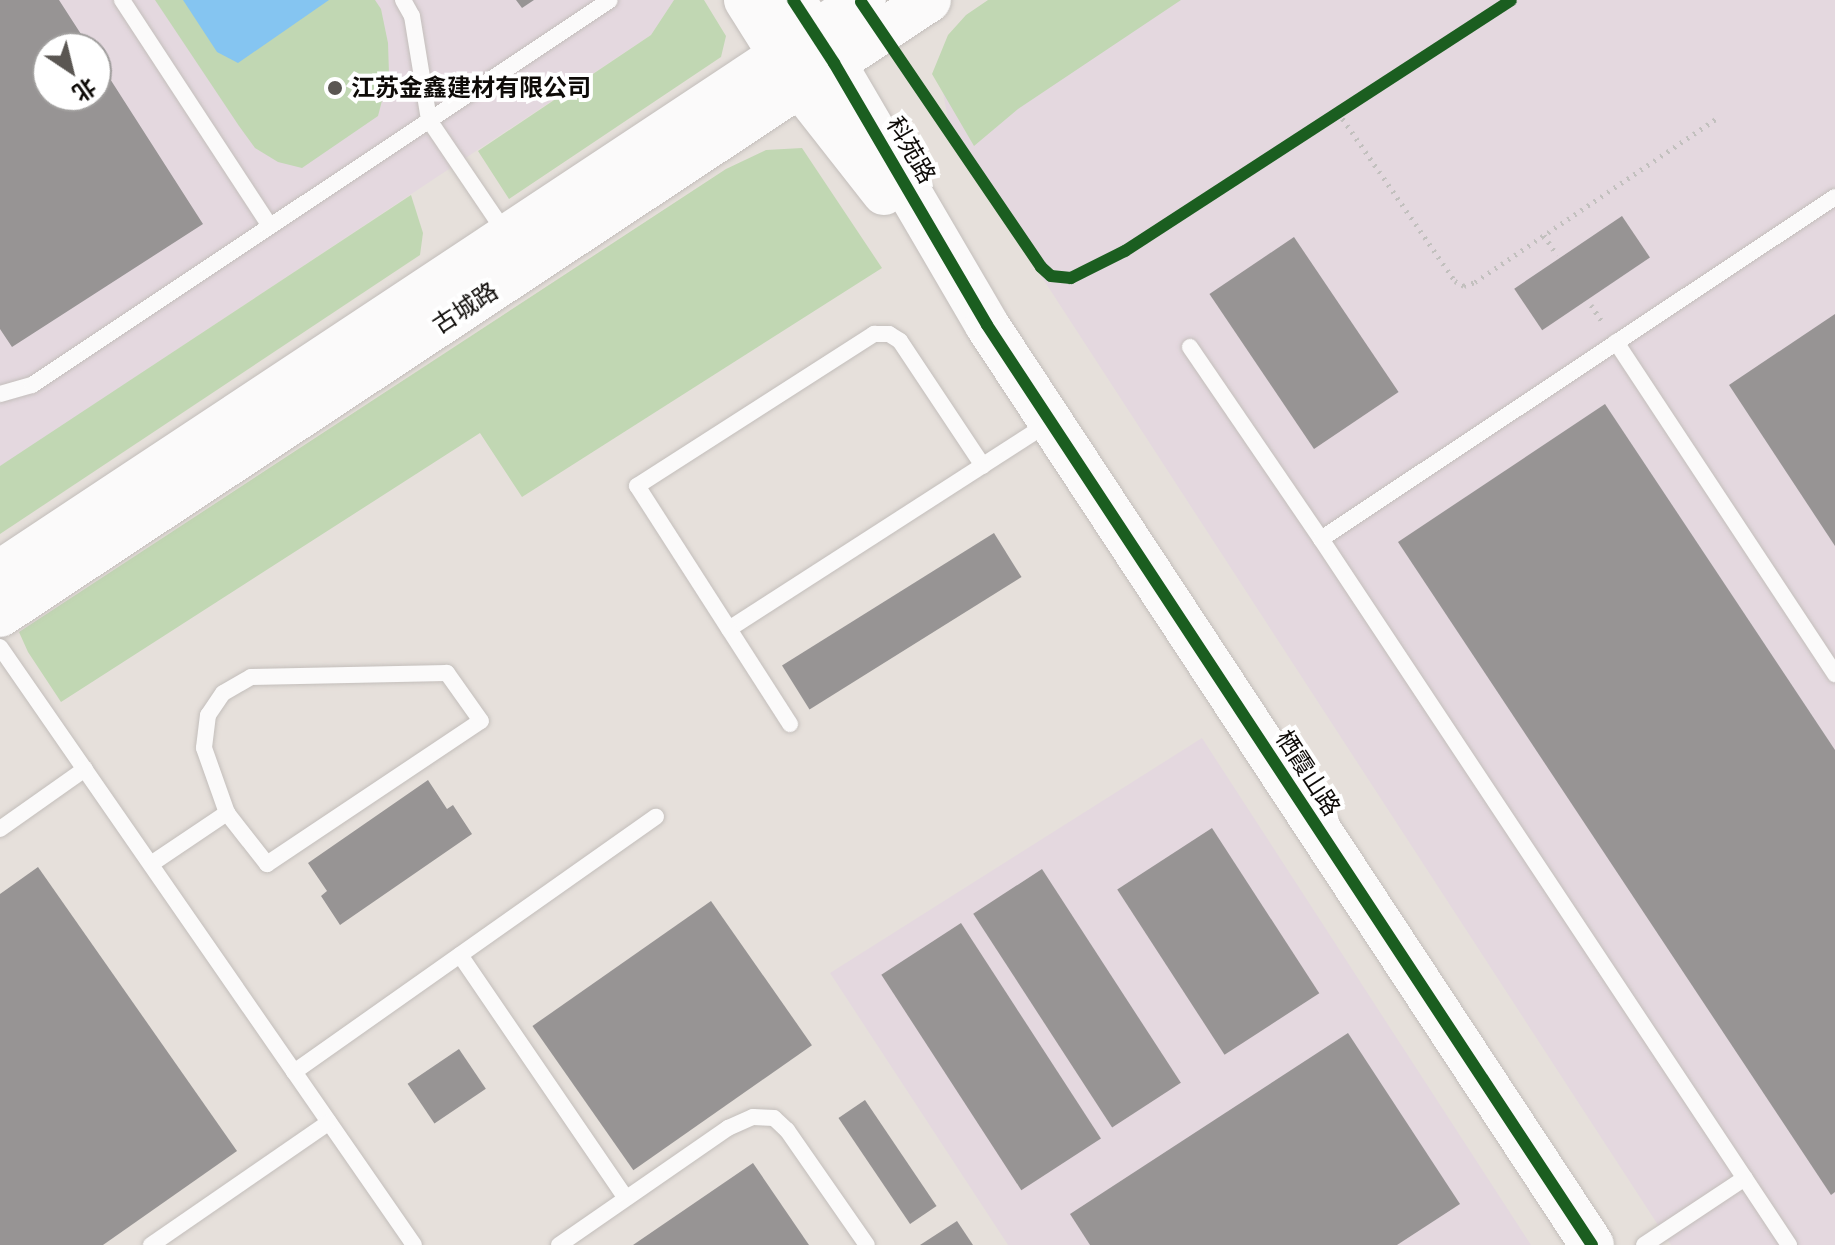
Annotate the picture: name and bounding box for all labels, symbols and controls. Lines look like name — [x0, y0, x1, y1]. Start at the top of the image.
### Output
north arrow — [32, 32, 112, 112]
text: 北 — [68, 73, 101, 107]
place label: 江苏金鑫建材有限公司 — [351, 74, 591, 102]
marker: 江苏金鑫建材有限公司 — [326, 79, 344, 97]
street label: 科苑路 — [881, 112, 941, 188]
street label: 古城路 — [427, 276, 503, 340]
street label: 栖霞山路 — [1270, 725, 1346, 821]

